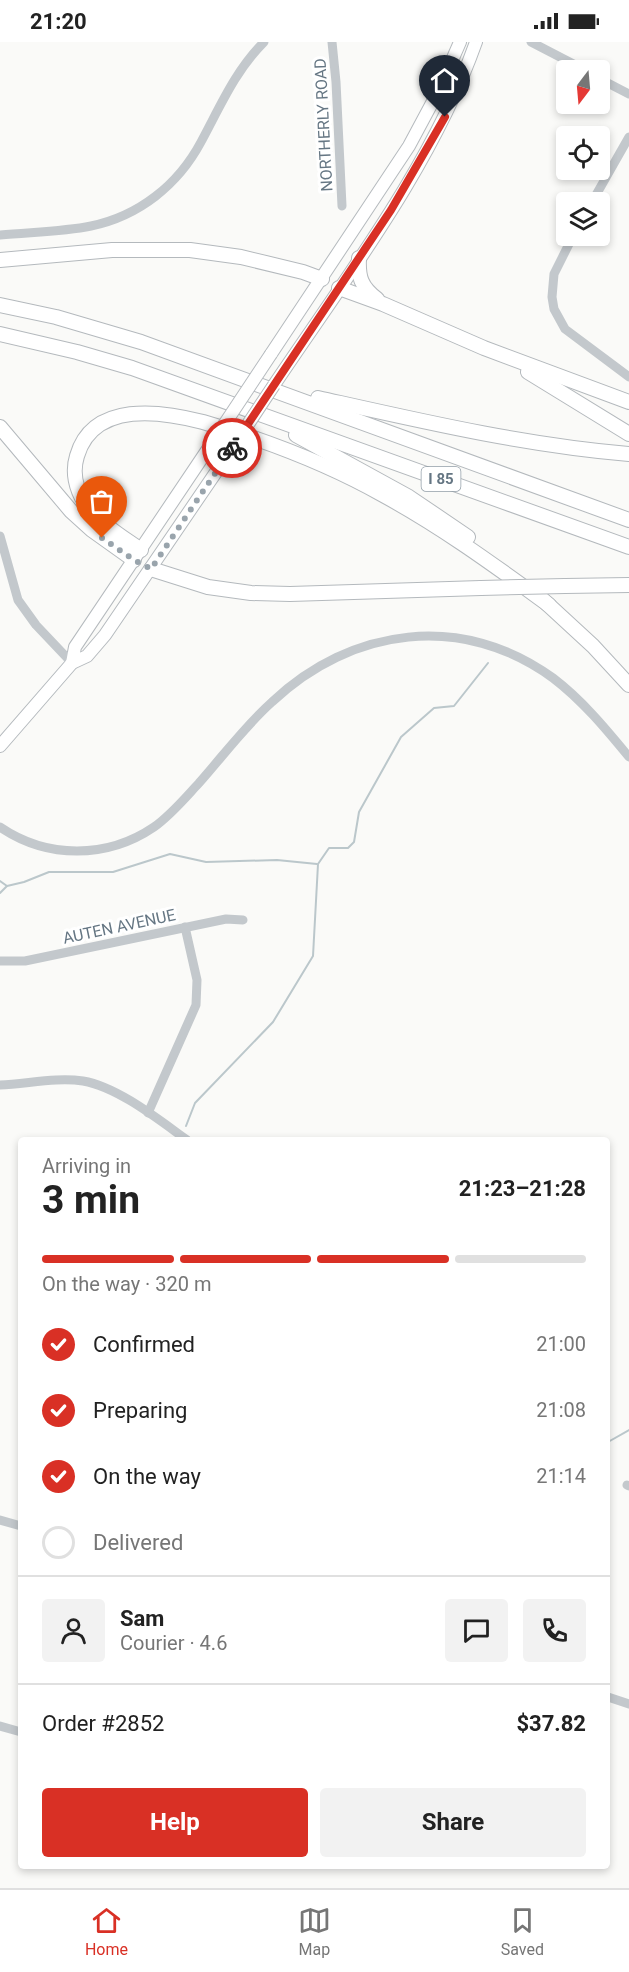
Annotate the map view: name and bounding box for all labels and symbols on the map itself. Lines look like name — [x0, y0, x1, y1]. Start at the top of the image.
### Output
pin — [419, 55, 470, 117]
street label: NORTHERLY ROAD — [311, 58, 336, 192]
north arrow — [556, 60, 610, 114]
courier — [202, 418, 262, 478]
road number: I 85 — [422, 467, 460, 491]
pin — [76, 476, 127, 538]
street label: AUTEN AVENUE — [61, 905, 177, 948]

